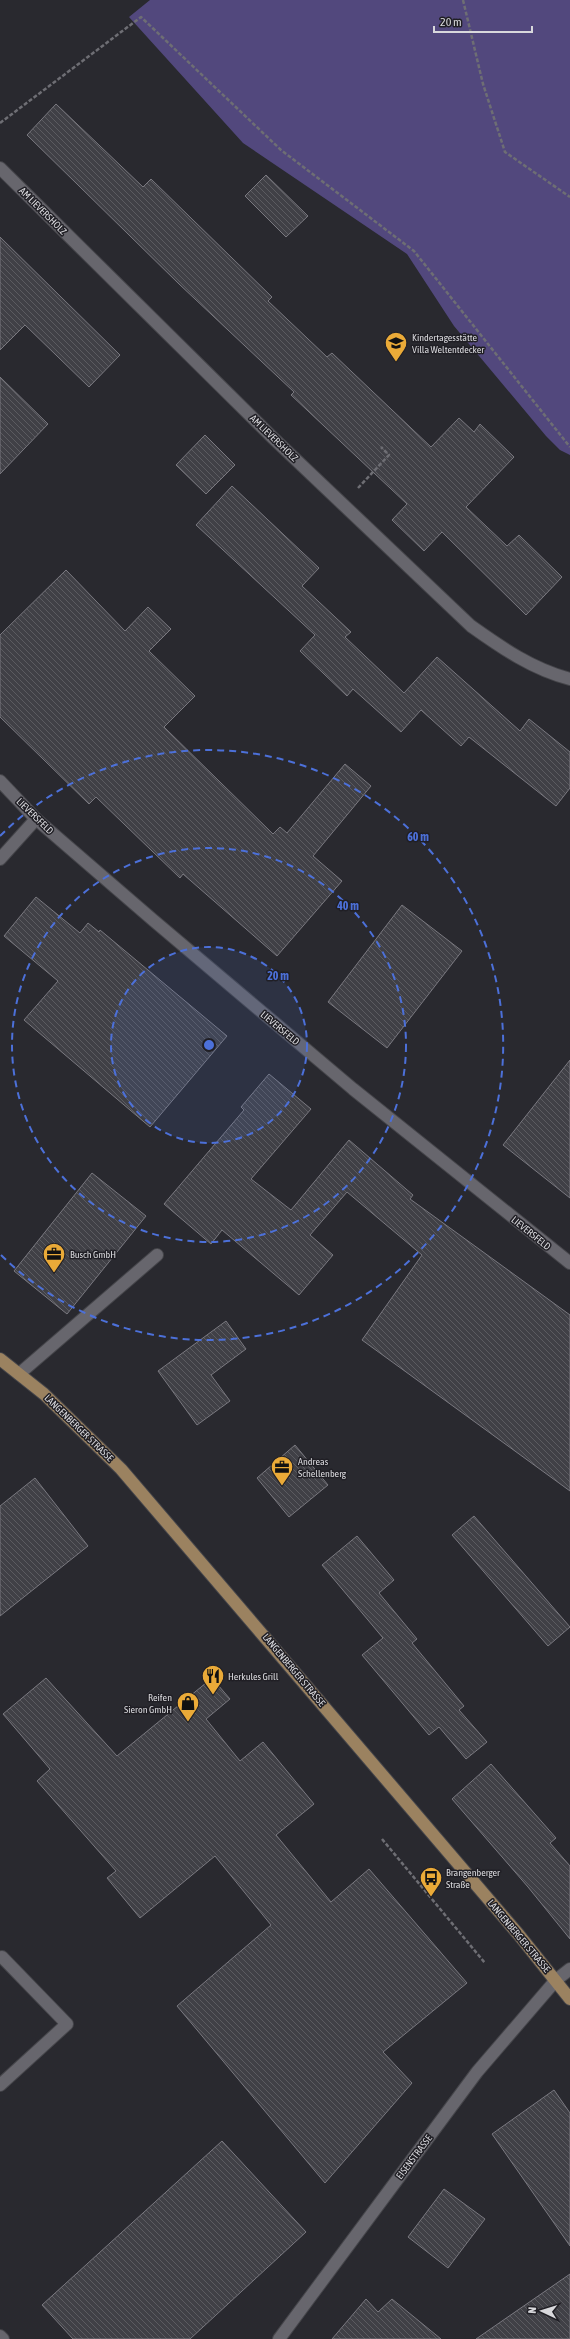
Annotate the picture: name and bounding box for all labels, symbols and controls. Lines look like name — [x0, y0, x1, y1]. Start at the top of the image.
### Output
scale bar — [434, 8, 532, 34]
text: 20 m — [440, 15, 462, 29]
street label: AM LIEVERSHOLZ — [17, 185, 69, 237]
school or university icon: Kindertagesstätte Villa Weltentdecker — [383, 330, 409, 363]
place label: Kindertagesstätte Villa Weltentdecker — [412, 332, 485, 355]
street label: AM LIEVERSHOLZ — [248, 412, 300, 464]
street label: LIEVERSFELD — [14, 796, 56, 836]
text: 60 m — [407, 830, 429, 844]
text: 40 m — [336, 899, 359, 913]
text: 20 m — [267, 969, 289, 983]
street label: LIEVERSFELD — [259, 1009, 302, 1048]
centre of rings — [202, 1038, 216, 1052]
street label: LIEVERSFELD — [509, 1214, 553, 1252]
office icon: Busch GmbH — [41, 1241, 67, 1274]
place label: Busch GmbH — [70, 1249, 116, 1260]
street label: LANGENBERGER STRASSE — [42, 1392, 116, 1464]
office icon: Andreas Schellenberg — [269, 1454, 295, 1487]
place label: Andreas Schellenberg — [298, 1456, 347, 1479]
street label: LANGENBERGER STRASSE — [260, 1632, 328, 1709]
restaurant icon: Herkules Grill — [200, 1663, 226, 1696]
place label: Herkules Grill — [228, 1671, 279, 1682]
shop icon: Reifen Sieron GmbH — [175, 1690, 201, 1723]
place label: Reifen Sieron GmbH — [124, 1692, 172, 1715]
bus stop icon: Brangenberger Straße — [418, 1865, 444, 1898]
place label: Brangenberger Straße — [446, 1867, 501, 1890]
street label: LANGENBERGER STRASSE — [485, 1898, 553, 1975]
street label: EISENSTRASSE — [394, 2132, 435, 2181]
north arrow — [522, 2291, 562, 2331]
text: N — [526, 2307, 538, 2314]

